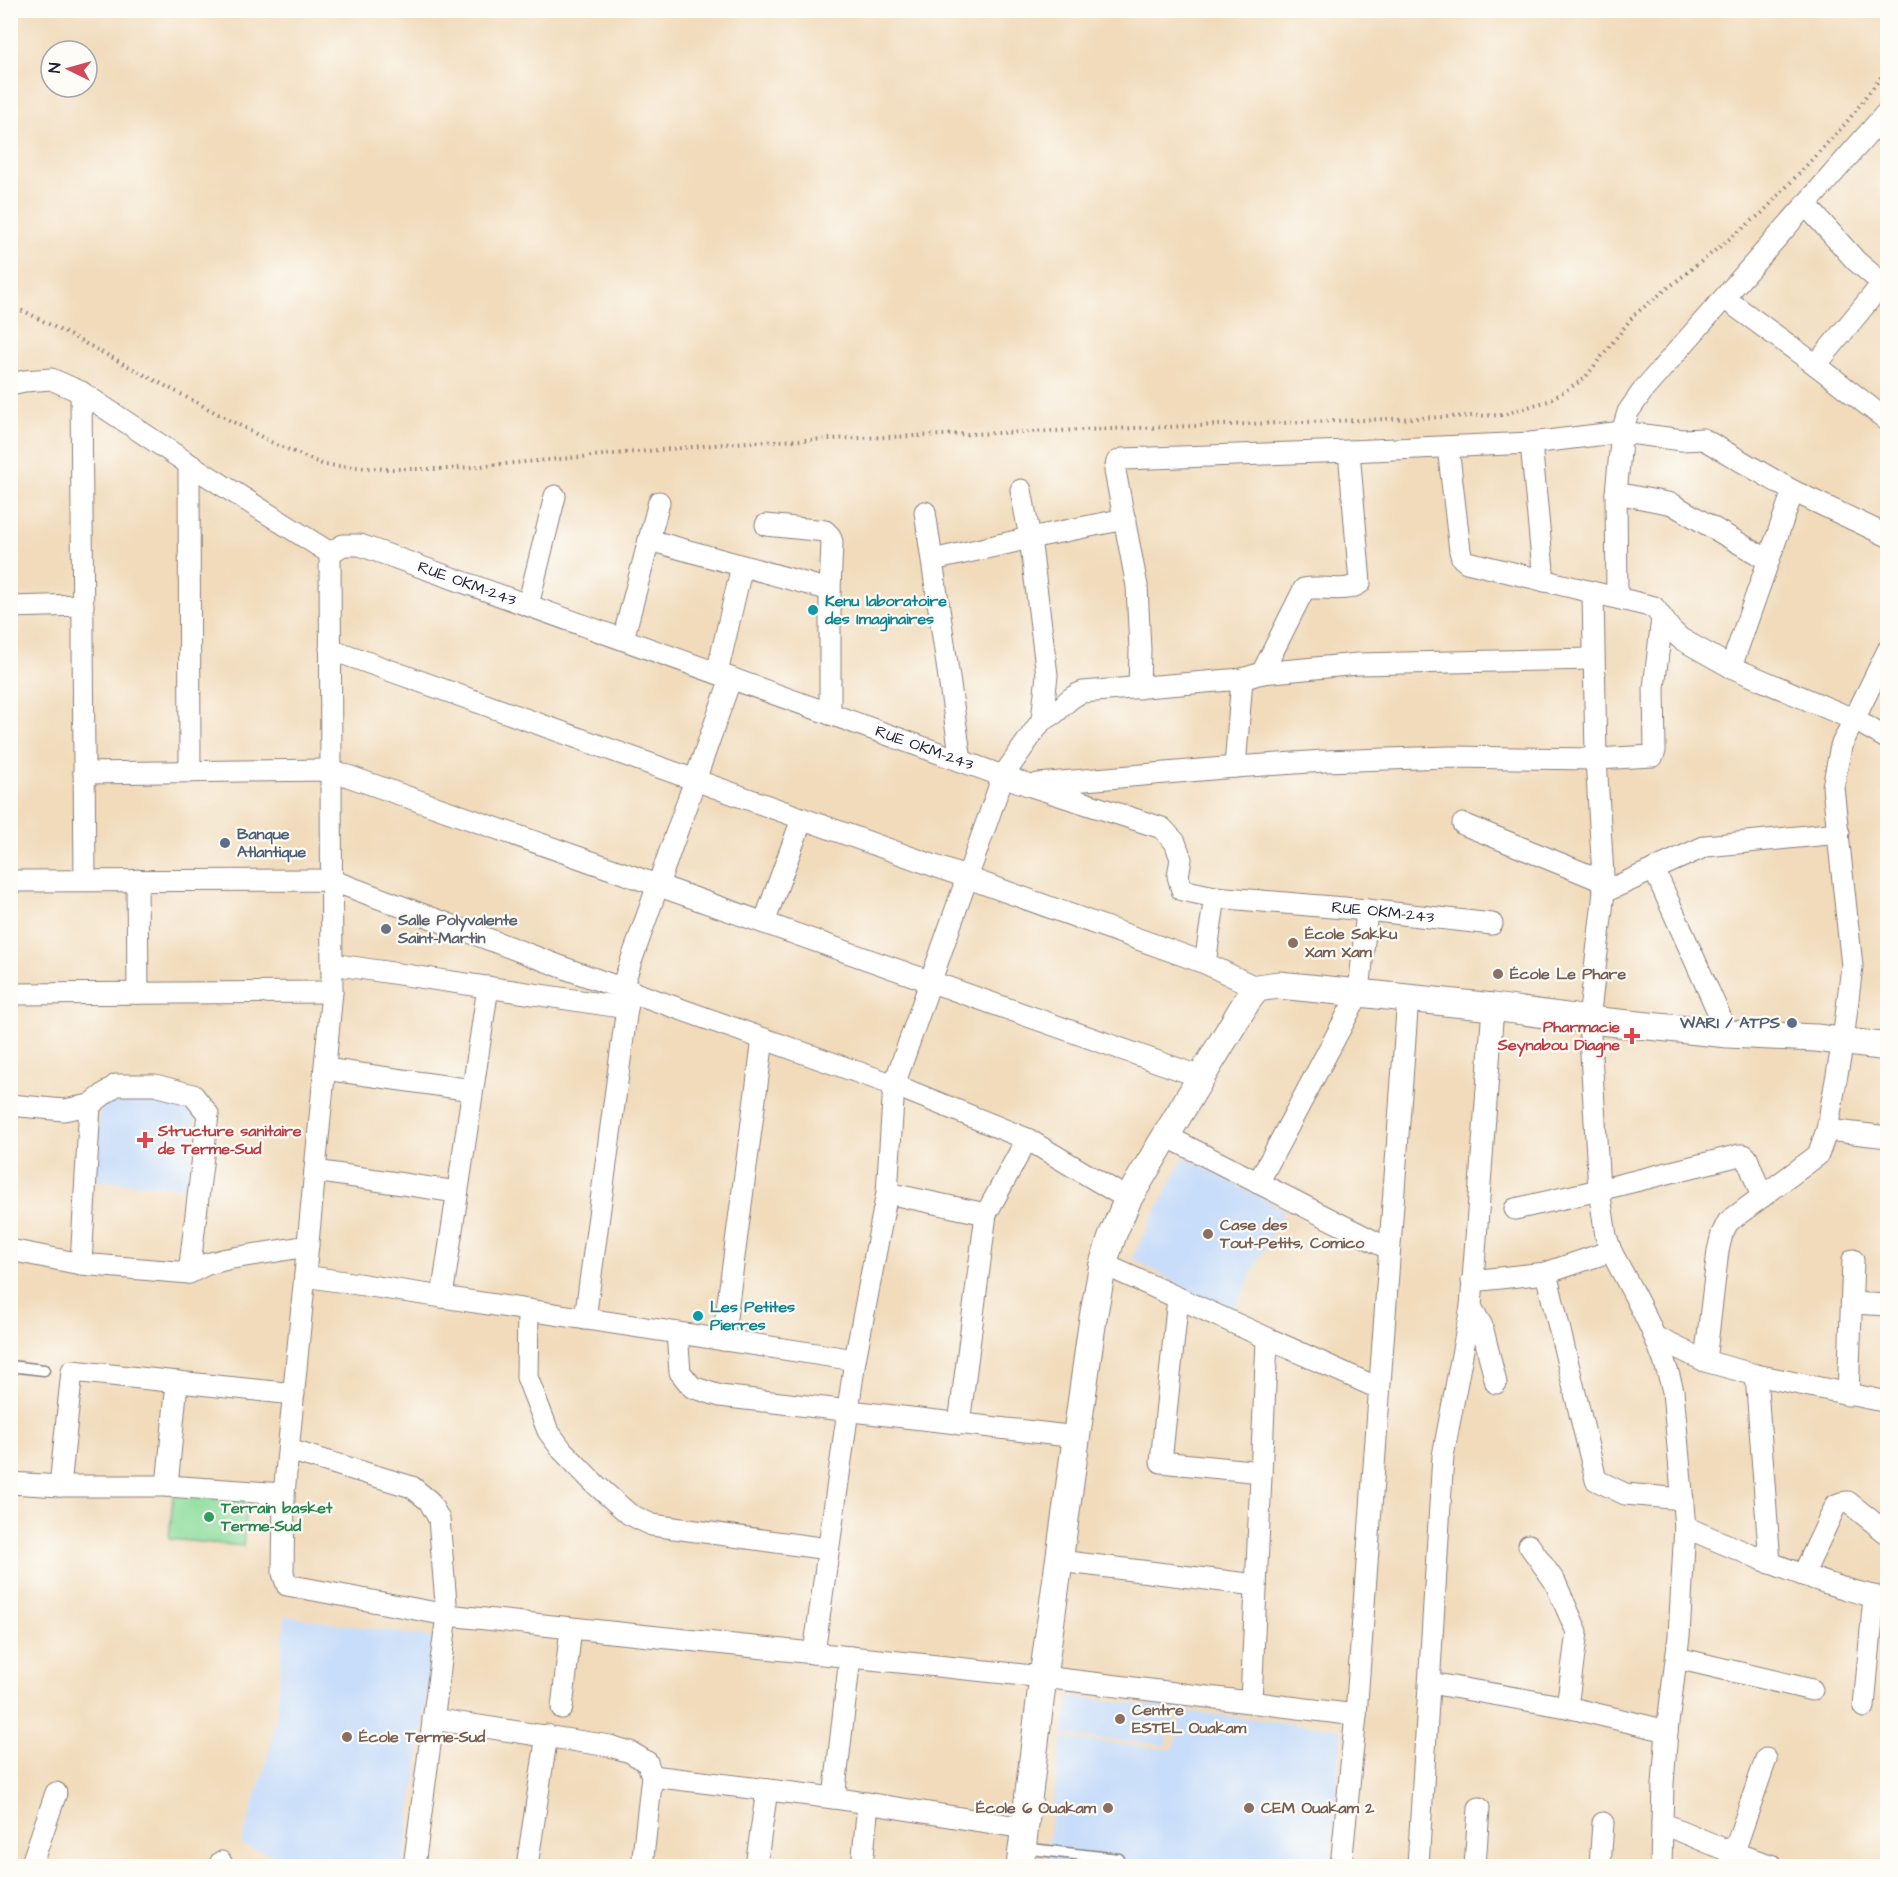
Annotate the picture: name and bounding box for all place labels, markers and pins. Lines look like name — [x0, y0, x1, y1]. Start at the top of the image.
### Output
place label: Kenu laboratoire des Imaginaires — [824, 590, 947, 632]
marker: Kenu laboratoire des Imaginaires — [806, 603, 820, 617]
place label: Banque Atlantique — [237, 823, 307, 863]
marker: Banque Atlantique — [218, 836, 232, 850]
place label: Salle Polyvalente Saint-Martin — [397, 909, 518, 949]
marker: Salle Polyvalente Saint-Martin — [379, 922, 393, 936]
place label: École Sakku Xam Xam — [1305, 923, 1397, 963]
marker: École Sakku Xam Xam — [1286, 936, 1300, 950]
place label: École Le Phare — [1510, 963, 1626, 985]
marker: École Le Phare — [1491, 967, 1505, 981]
place label: WARI / ATPS — [1679, 1012, 1781, 1034]
place label: Pharmacie Seynabou Diagne — [1497, 1016, 1620, 1058]
marker: WARI / ATPS — [1785, 1016, 1799, 1030]
marker: Pharmacie Seynabou Diagne — [1625, 1029, 1639, 1043]
place label: Structure sanitaire de Terme-Sud — [157, 1120, 302, 1160]
marker: Structure sanitaire de Terme-Sud — [136, 1131, 154, 1149]
place label: Case des Tout-Petits, Comico — [1219, 1214, 1365, 1254]
marker: Case des Tout-Petits, Comico — [1201, 1227, 1215, 1241]
place label: Les Petites Pierres — [710, 1296, 795, 1336]
marker: Les Petites Pierres — [691, 1309, 705, 1323]
place label: Terrain basket Terme-Sud — [220, 1497, 333, 1537]
marker: Terrain basket Terme-Sud — [202, 1510, 216, 1524]
place label: Centre ESTEL Ouakam — [1132, 1699, 1247, 1739]
marker: Centre ESTEL Ouakam — [1113, 1712, 1127, 1726]
place label: École Terme-Sud — [359, 1726, 486, 1748]
marker: École Terme-Sud — [340, 1730, 354, 1744]
place label: École 6 Ouakam — [976, 1797, 1097, 1819]
place label: CEM Ouakam 2 — [1261, 1797, 1375, 1819]
marker: École 6 Ouakam — [1101, 1801, 1115, 1815]
marker: CEM Ouakam 2 — [1242, 1801, 1256, 1815]

